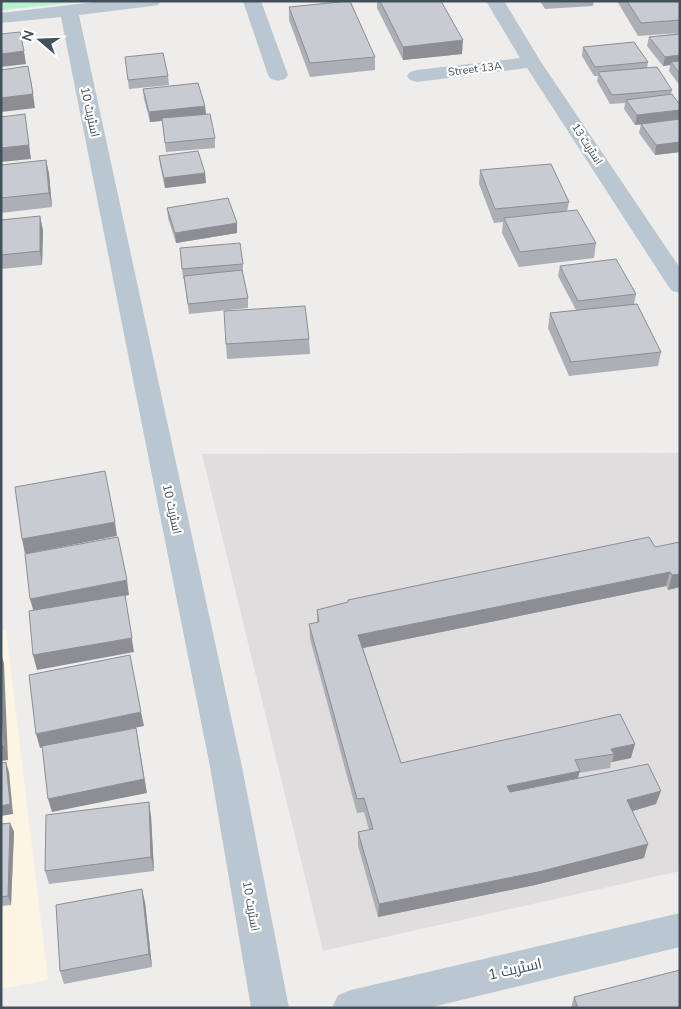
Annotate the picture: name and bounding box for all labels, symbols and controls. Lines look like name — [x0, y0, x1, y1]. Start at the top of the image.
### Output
north arrow — [15, 15, 65, 65]
text: N — [17, 28, 39, 44]
street label: Street 13A — [447, 58, 503, 80]
street label: اسٹریٹ 10 — [77, 86, 103, 138]
street label: اسٹریٹ 13 — [568, 120, 606, 168]
street label: اسٹریٹ 10 — [159, 483, 185, 535]
street label: اسٹریٹ 10 — [239, 880, 263, 932]
street label: اسٹریٹ 1 — [486, 953, 544, 985]

